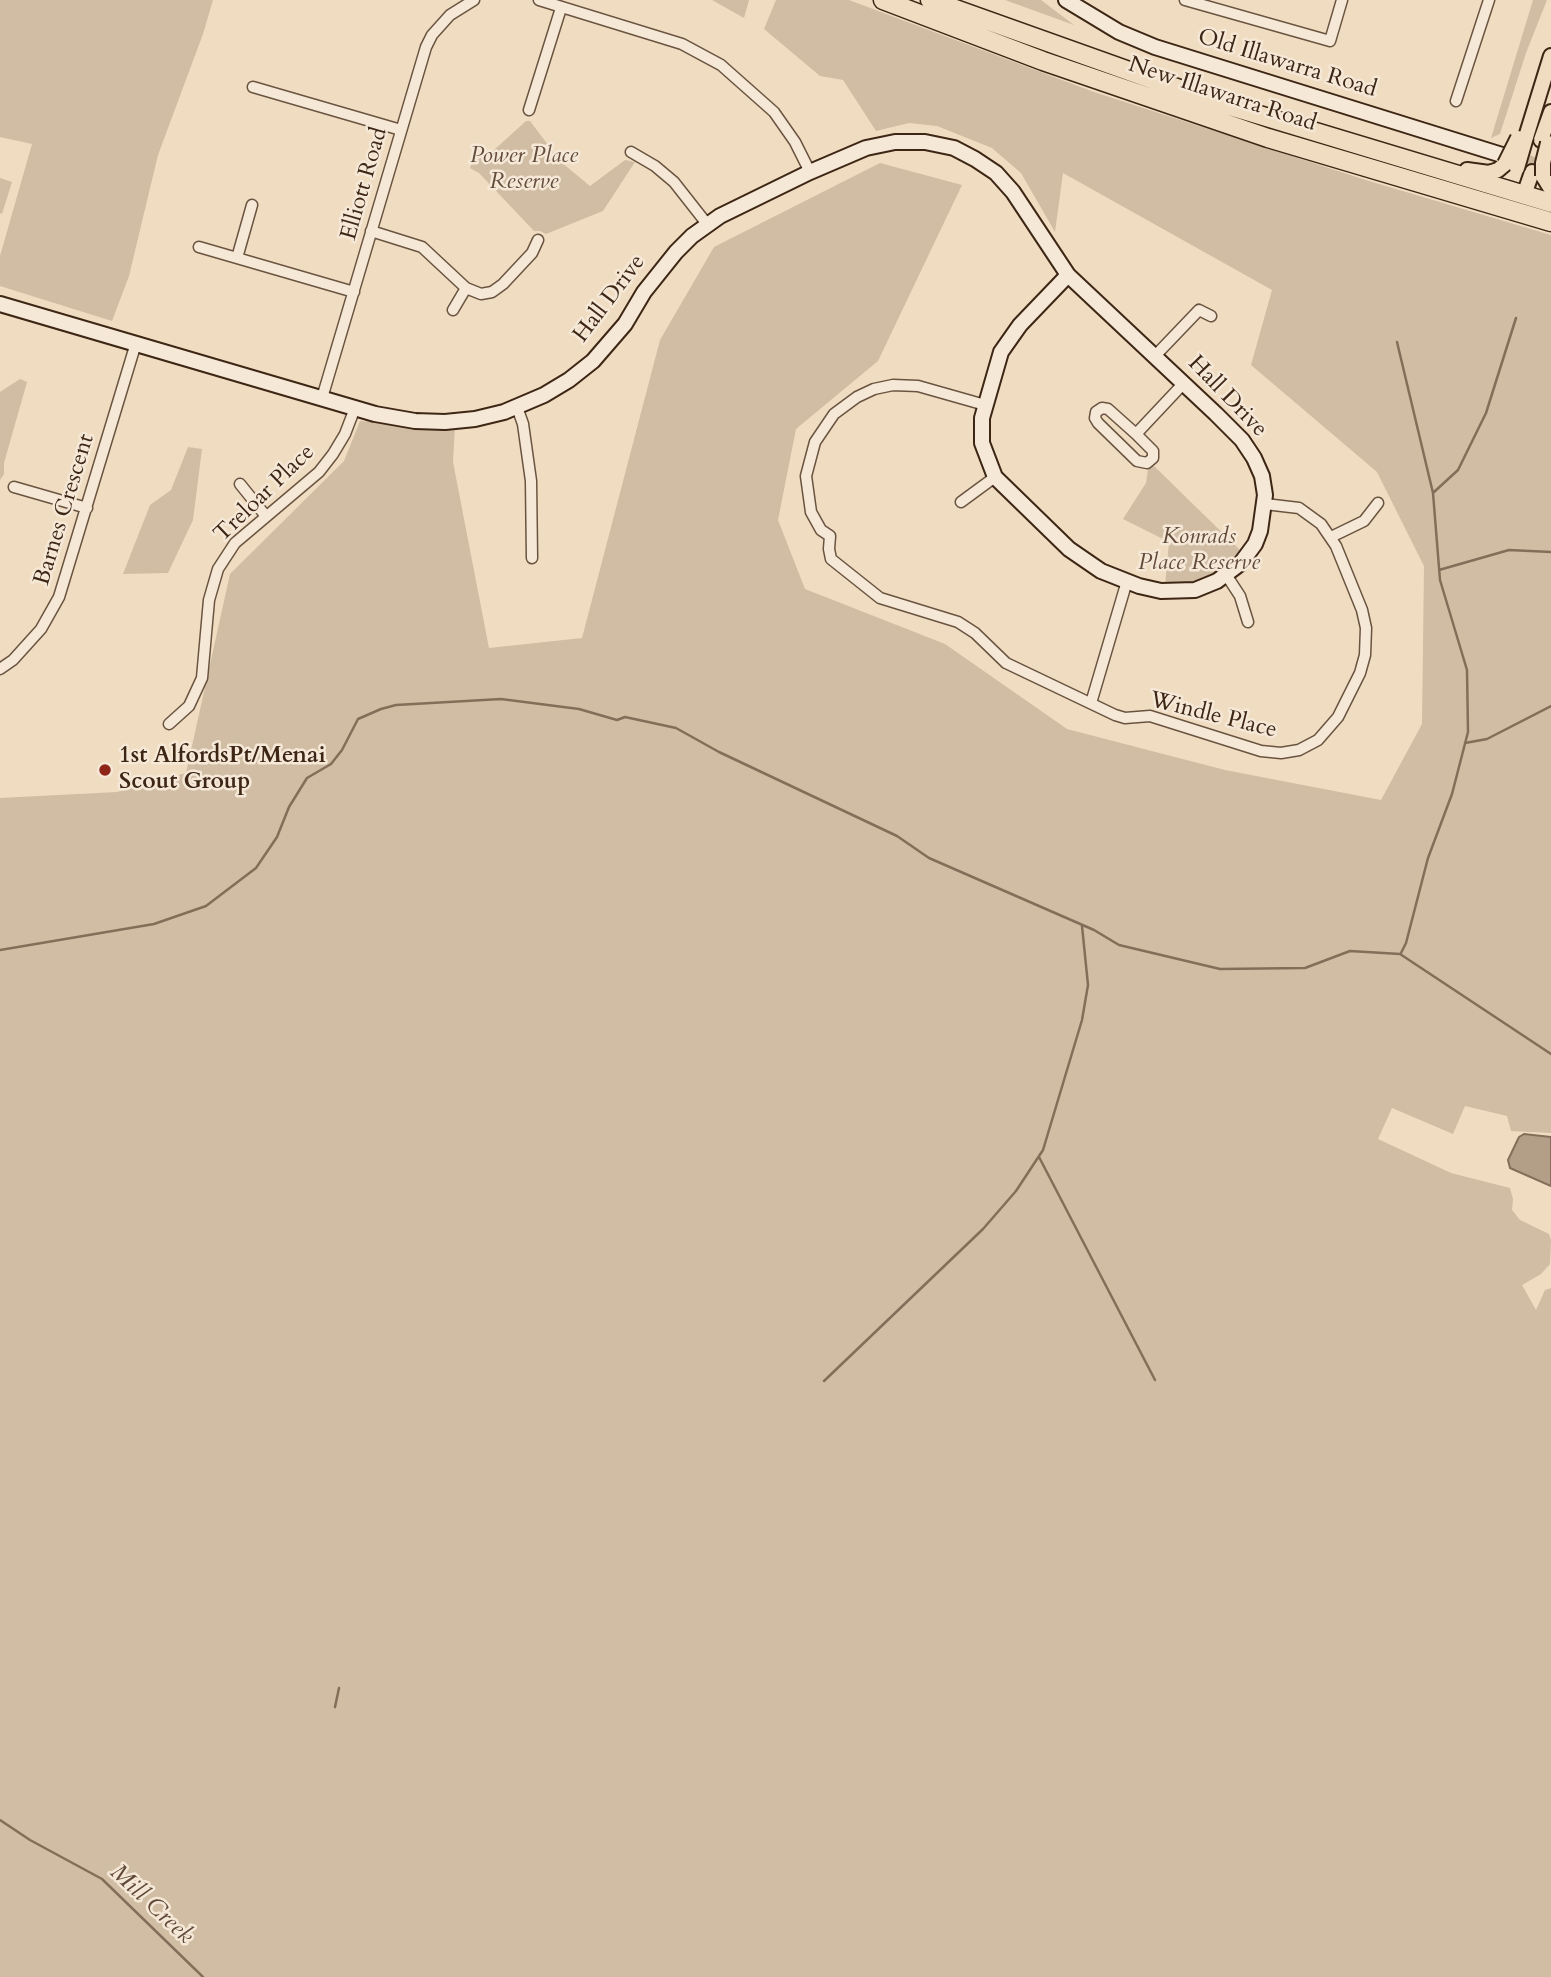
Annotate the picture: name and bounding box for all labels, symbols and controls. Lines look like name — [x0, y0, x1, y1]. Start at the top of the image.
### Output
street label: Old Illawarra Road — [1194, 24, 1380, 104]
street label: New Illawarra Road — [1125, 52, 1319, 138]
street label: Elliott Road — [336, 124, 394, 244]
park label: Power Place Reserve — [470, 143, 578, 197]
street label: Hall Drive — [568, 250, 652, 348]
street label: Hall Drive — [1181, 350, 1273, 444]
street label: Barnes Crescent — [29, 431, 101, 589]
street label: Treloar Place — [209, 439, 321, 549]
park label: Konrads Place Reserve — [1138, 524, 1260, 578]
street label: Windle Place — [1147, 687, 1279, 745]
place label: 1st AlfordsPt/Menai Scout Group — [119, 743, 326, 797]
marker: 1st AlfordsPt/Menai Scout Group — [97, 762, 113, 778]
water label: Mill Creek — [103, 1859, 199, 1951]

